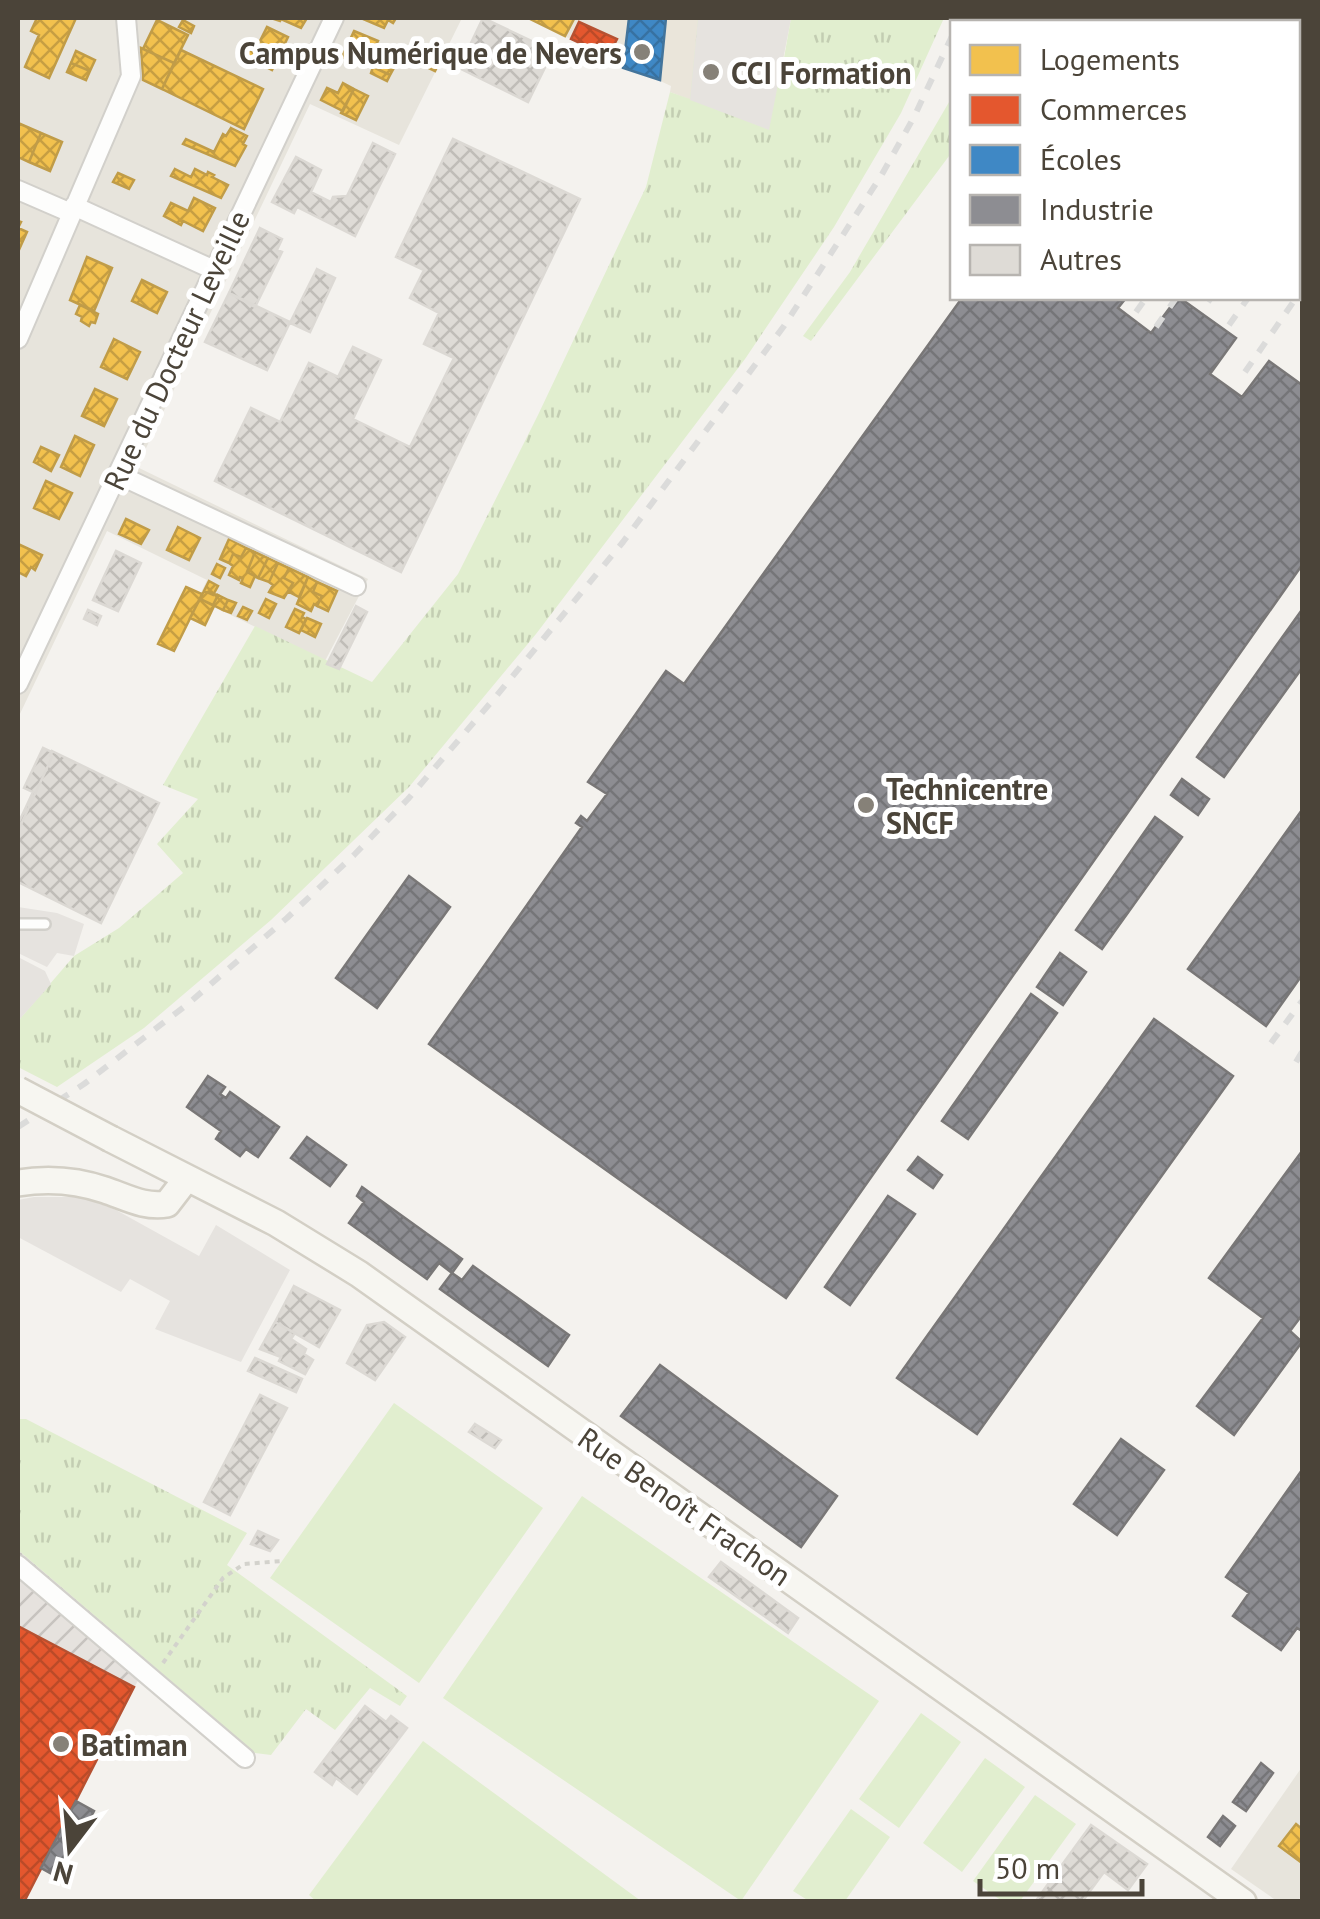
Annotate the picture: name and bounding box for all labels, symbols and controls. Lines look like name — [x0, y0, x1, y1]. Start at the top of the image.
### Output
legend — [950, 20, 1300, 300]
place label: Campus Numérique de Nevers — [239, 33, 622, 72]
text: Logements — [1040, 39, 1180, 78]
marker: Campus Numérique de Nevers — [631, 41, 653, 63]
place label: CCI Formation — [731, 53, 912, 92]
marker: CCI Formation — [700, 61, 722, 83]
text: Commerces — [1040, 89, 1187, 128]
text: Écoles — [1040, 139, 1122, 178]
text: Industrie — [1040, 189, 1154, 228]
street label: Rue du Docteur Leveille — [94, 204, 258, 496]
text: Autres — [1040, 239, 1122, 278]
place label: Technicentre SNCF — [886, 769, 1048, 842]
marker: Technicentre SNCF — [855, 794, 877, 816]
street label: Rue Benoît Frachon — [571, 1418, 799, 1594]
place label: Batiman — [81, 1725, 188, 1764]
marker: Batiman — [50, 1733, 72, 1755]
north arrow — [20, 1799, 120, 1899]
scale bar — [980, 1834, 1142, 1896]
text: 50 m — [995, 1848, 1060, 1887]
text: N — [49, 1853, 77, 1894]

